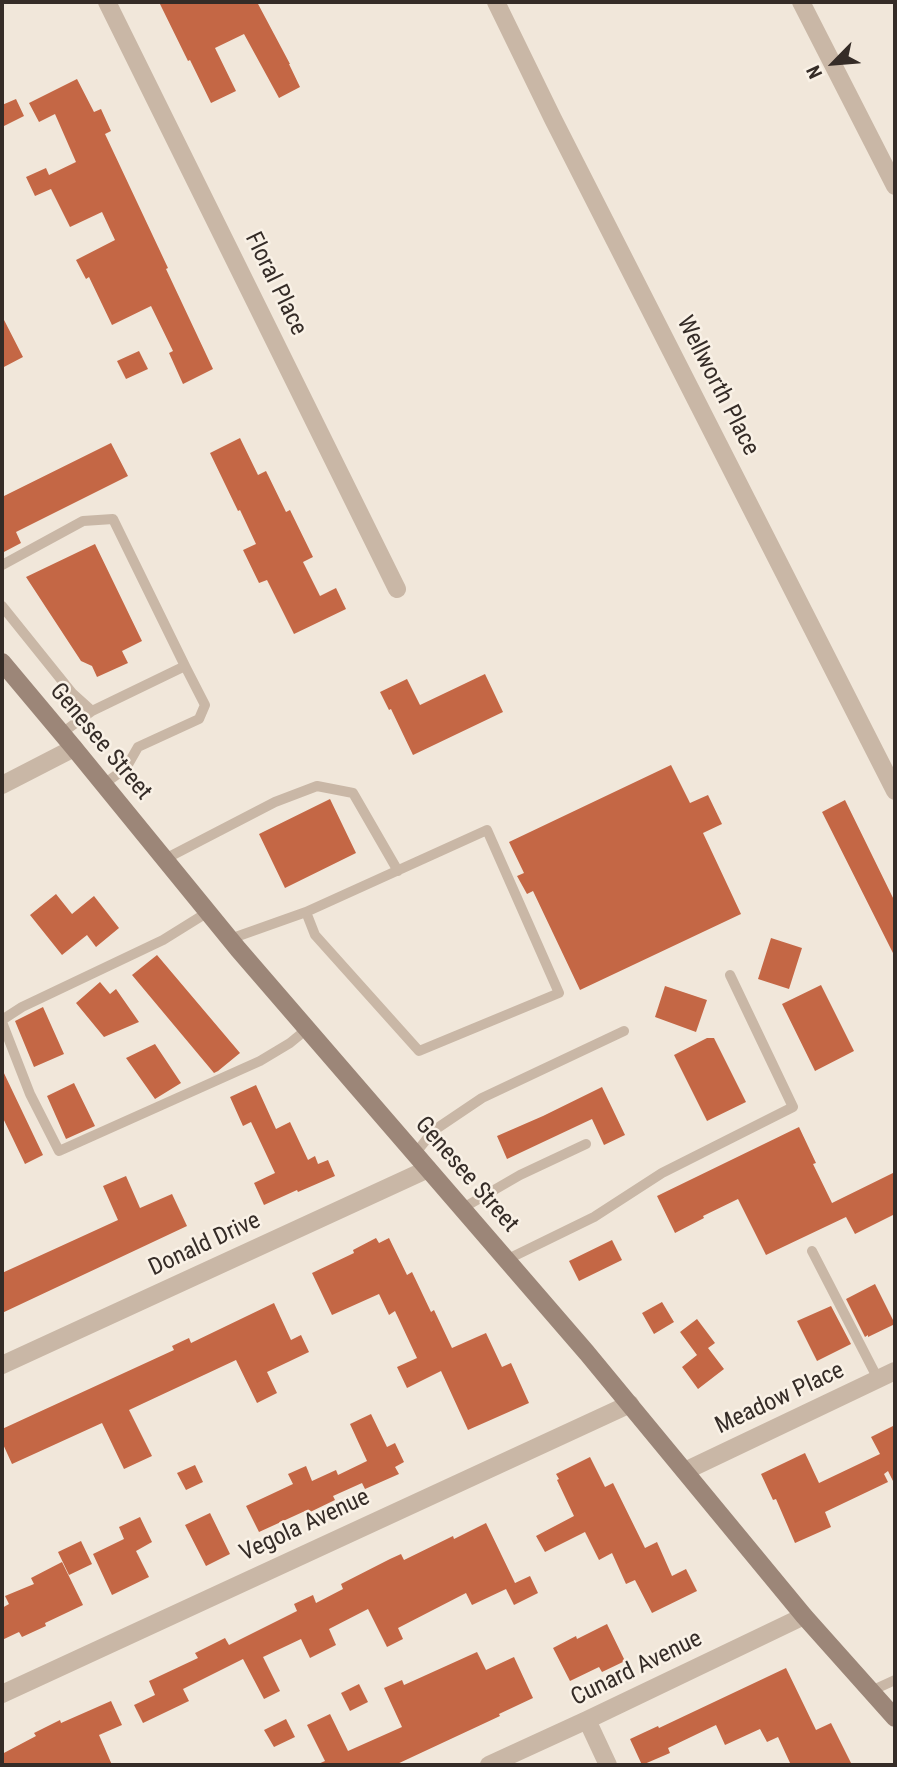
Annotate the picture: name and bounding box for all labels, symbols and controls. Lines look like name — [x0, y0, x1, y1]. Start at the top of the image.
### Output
north arrow — [799, 28, 869, 98]
text: N — [802, 62, 827, 82]
street label: Floral Place — [238, 228, 312, 340]
street label: Wellworth Place — [670, 311, 764, 461]
street label: Genesee Street — [43, 678, 157, 806]
street label: Genesee Street — [408, 1111, 524, 1239]
street label: Donald Drive — [145, 1207, 265, 1283]
street label: Meadow Place — [711, 1357, 849, 1441]
street label: Vegola Avenue — [236, 1483, 374, 1569]
street label: Cunard Avenue — [567, 1625, 707, 1713]

